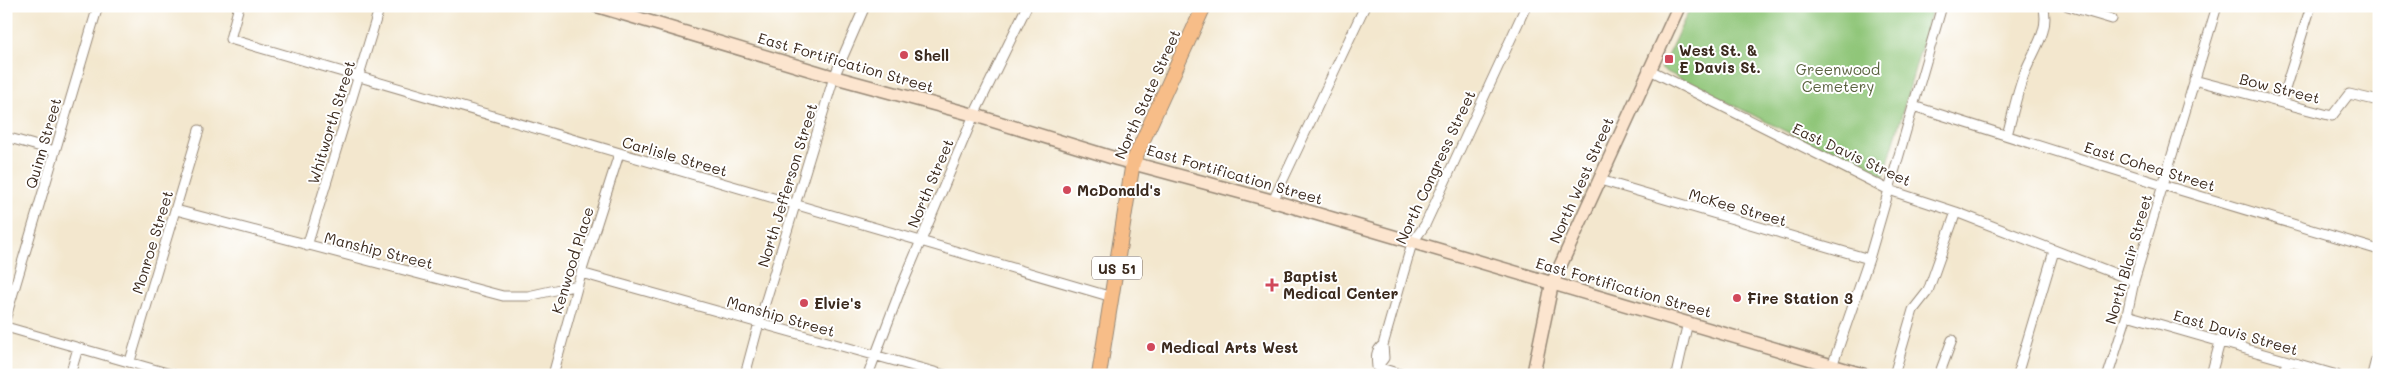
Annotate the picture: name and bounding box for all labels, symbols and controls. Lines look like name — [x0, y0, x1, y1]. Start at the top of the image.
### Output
street label: North State Street — [1109, 26, 1185, 162]
street label: East Fortification Street — [756, 27, 936, 97]
place label: West St. & E Davis St. — [1679, 40, 1761, 77]
place label: Shell — [914, 45, 949, 65]
marker: Shell — [898, 49, 910, 61]
marker: West St. & E Davis St. — [1663, 53, 1675, 65]
street label: Whitworth Street — [303, 58, 359, 186]
park label: Greenwood Cemetery — [1796, 59, 1880, 96]
street label: Bow Street — [2238, 68, 2322, 108]
street label: North Congress Street — [1390, 87, 1480, 247]
street label: Quinn Street — [20, 95, 66, 191]
street label: North Jefferson Street — [753, 101, 821, 269]
street label: North West Street — [1544, 114, 1618, 246]
street label: East Davis Street — [1789, 118, 1915, 190]
street label: Carlisle Street — [620, 131, 730, 181]
street label: North Street — [902, 135, 958, 231]
street label: East Cohea Street — [2082, 137, 2218, 195]
street label: East Fortification Street — [1145, 139, 1325, 209]
place label: McDonald's — [1077, 180, 1161, 200]
street label: McKee Street — [1687, 183, 1789, 231]
marker: McDonald's — [1061, 184, 1073, 196]
street label: Monroe Street — [127, 188, 177, 296]
street label: North Blair Street — [2100, 192, 2156, 326]
street label: Kenwood Place — [546, 204, 598, 316]
street label: Manship Street — [322, 227, 436, 273]
street label: East Fortification Street — [1534, 252, 1714, 322]
road number: US 51 — [1092, 256, 1142, 280]
place label: Baptist Medical Center — [1283, 266, 1399, 303]
marker: Baptist Medical Center — [1265, 278, 1279, 292]
place label: Fire Station 3 — [1747, 288, 1853, 308]
street label: Manship Street — [725, 291, 837, 341]
marker: Fire Station 3 — [1731, 292, 1743, 304]
place label: Elvie's — [814, 293, 861, 313]
marker: Elvie's — [798, 297, 810, 309]
street label: East Davis Street — [2171, 305, 2301, 359]
place label: Medical Arts West — [1161, 337, 1298, 357]
marker: Medical Arts West — [1145, 341, 1157, 353]

